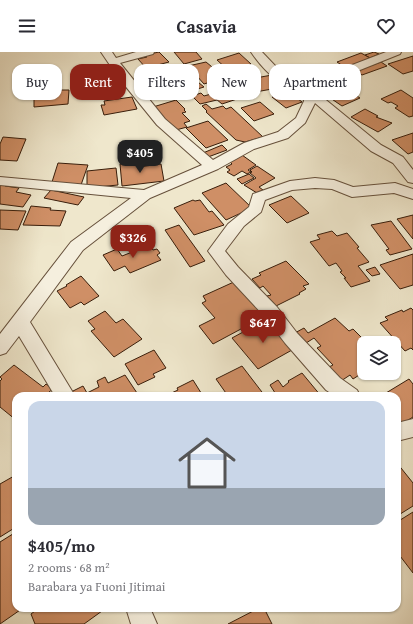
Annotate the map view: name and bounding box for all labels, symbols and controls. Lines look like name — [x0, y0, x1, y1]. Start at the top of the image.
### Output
text: Casavia — [176, 13, 237, 40]
icon: menu — [16, 15, 38, 37]
icon: heart — [375, 15, 397, 37]
chip: Buy — [12, 64, 62, 100]
chip: Rent — [70, 64, 126, 100]
chip: Filters — [134, 64, 199, 100]
chip: New — [207, 64, 261, 100]
chip: Apartment — [269, 64, 361, 100]
pin: $405 — [116, 140, 164, 174]
text: $405 — [127, 143, 153, 162]
pin: $326 — [109, 225, 157, 259]
text: $326 — [120, 228, 146, 247]
pin: $647 — [239, 310, 287, 344]
text: $647 — [250, 313, 276, 332]
map controls — [357, 336, 401, 380]
button: layers — [357, 336, 401, 380]
icon: home — [171, 427, 243, 499]
text: $405/mo — [28, 533, 95, 558]
text: 2 rooms · 68 m² — [28, 558, 110, 577]
text: Barabara ya Fuoni Jitimai — [28, 577, 166, 596]

